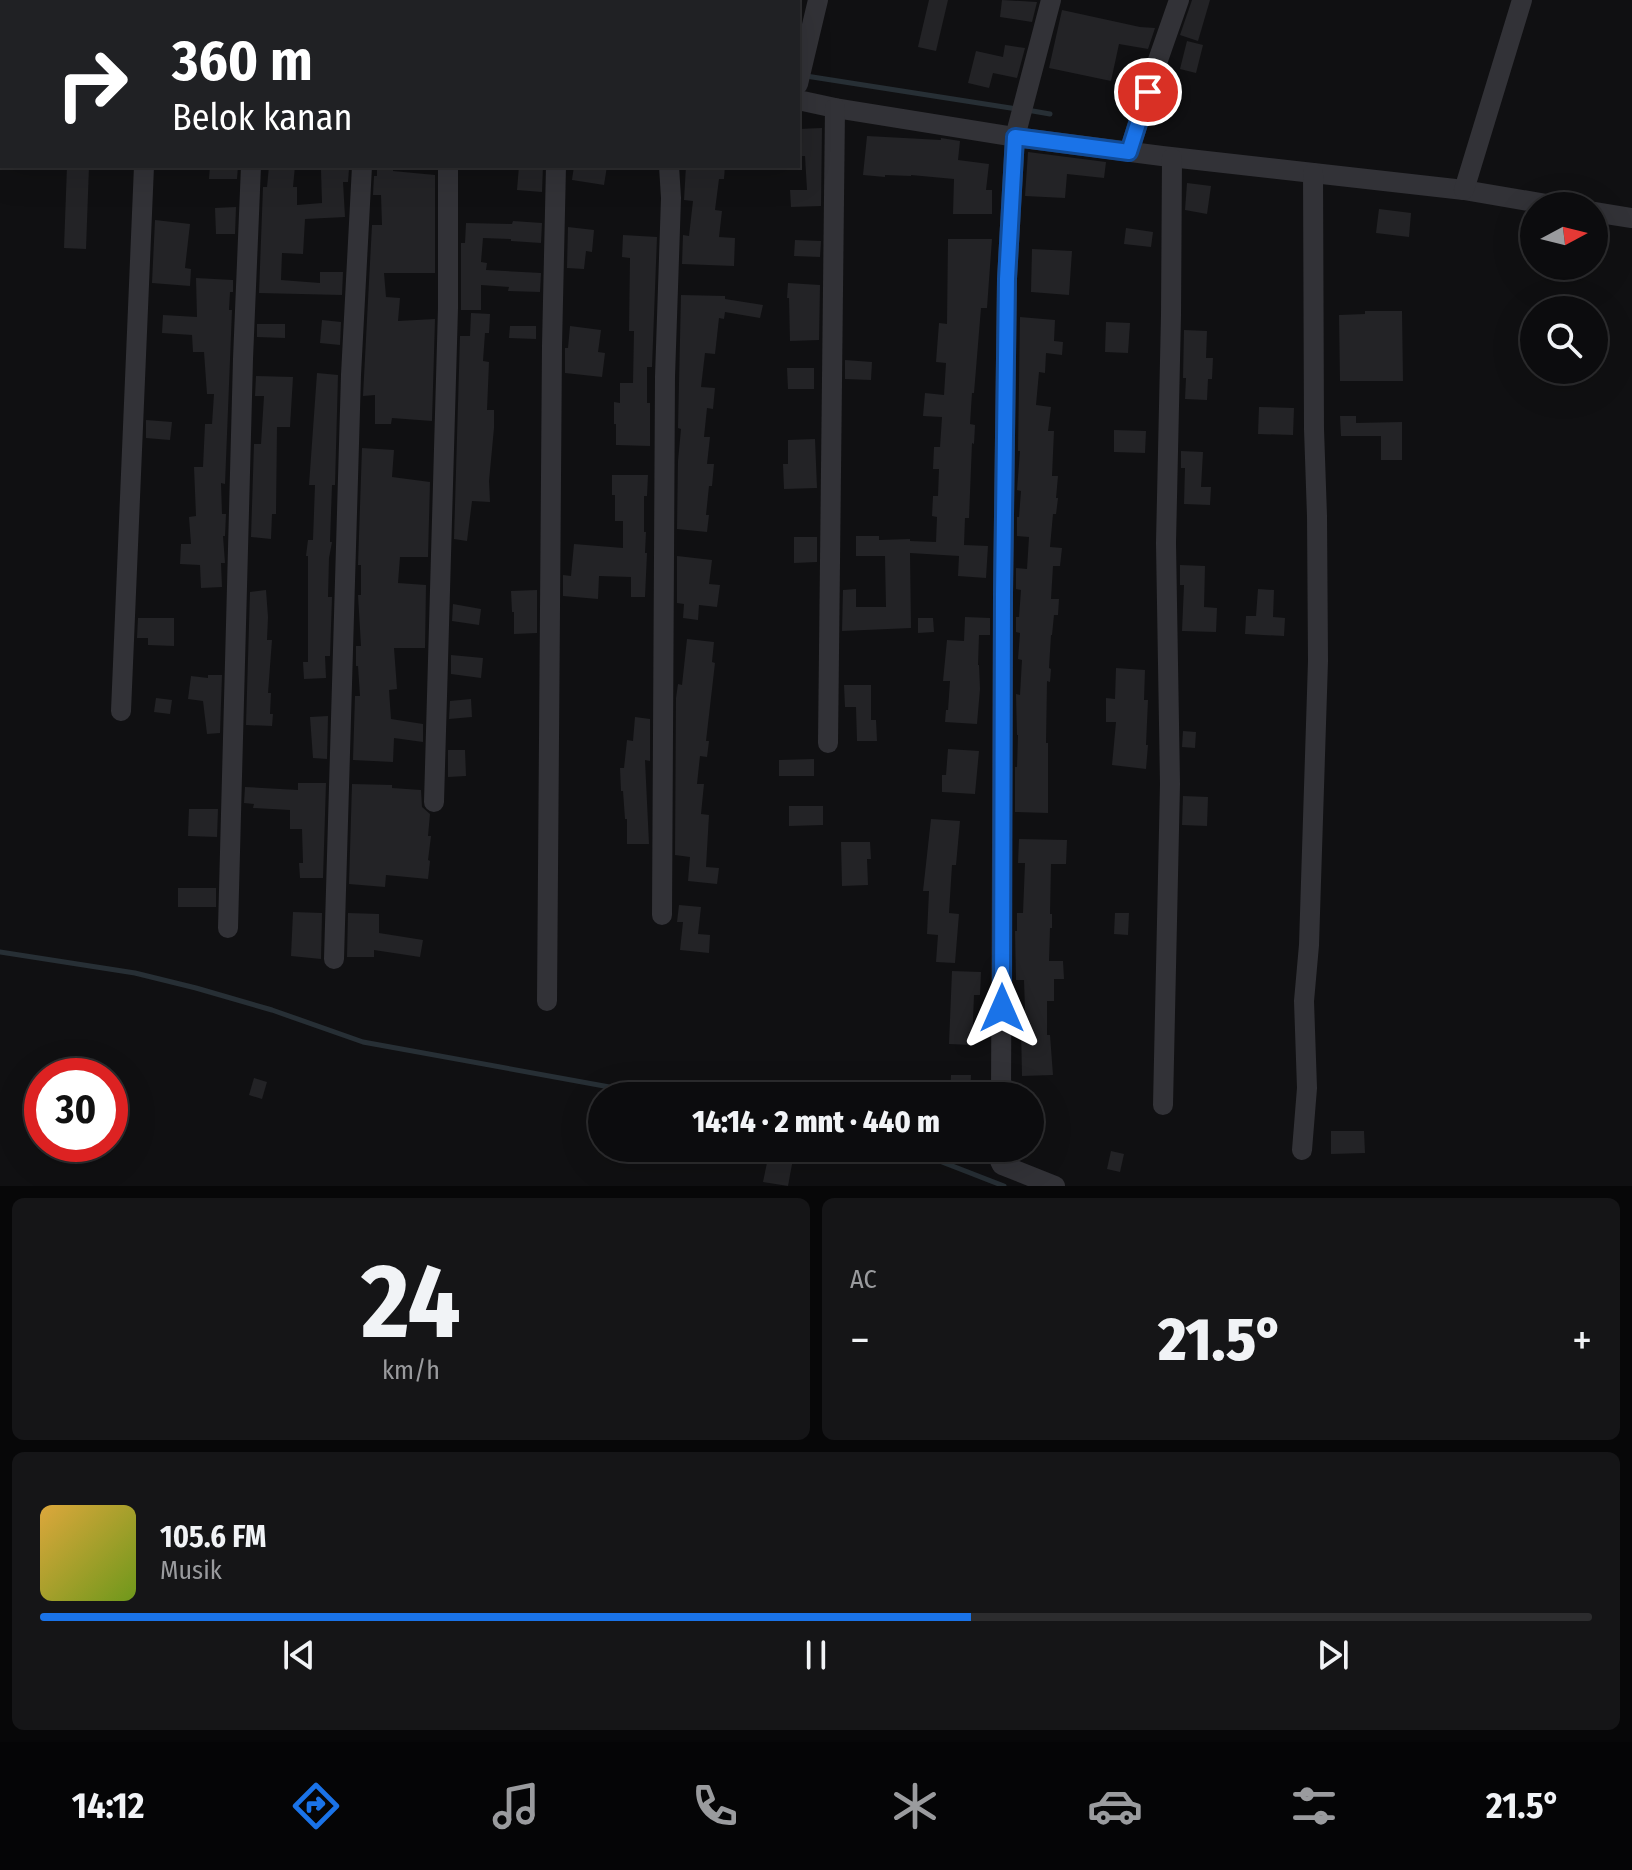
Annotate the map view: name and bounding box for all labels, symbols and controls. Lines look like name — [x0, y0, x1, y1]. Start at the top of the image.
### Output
text: 360 m — [172, 28, 313, 95]
icon: right — [40, 32, 144, 136]
pin — [1114, 58, 1182, 126]
icon: arrive — [1126, 70, 1170, 114]
text: Belok kanan — [172, 96, 352, 140]
north arrow — [1520, 192, 1608, 280]
map controls — [1520, 192, 1608, 384]
button: search — [1520, 296, 1608, 384]
position arrow — [960, 966, 1044, 1050]
speed limit sign: 30 — [24, 1058, 128, 1162]
text: 14:14 · 2 mnt · 440 m — [692, 1104, 940, 1140]
text: 24 — [361, 1240, 461, 1365]
text: AC — [850, 1264, 877, 1295]
text: 21.5° — [1158, 1304, 1284, 1376]
text: − — [850, 1314, 870, 1367]
text: + — [1572, 1314, 1592, 1367]
text: km/h — [382, 1355, 440, 1386]
text: 105.6 FM — [160, 1519, 266, 1555]
text: Musik — [160, 1555, 222, 1586]
icon: previous — [277, 1633, 321, 1677]
icon: pause — [794, 1633, 838, 1677]
icon: next — [1311, 1633, 1355, 1677]
icon: directions — [288, 1778, 344, 1834]
icon: music — [488, 1778, 544, 1834]
icon: phone — [687, 1778, 743, 1834]
icon: climate — [887, 1778, 943, 1834]
icon: car — [1087, 1778, 1143, 1834]
icon: filters — [1286, 1778, 1342, 1834]
text: 14:12 — [72, 1784, 144, 1828]
text: 21.5° — [1486, 1784, 1560, 1828]

